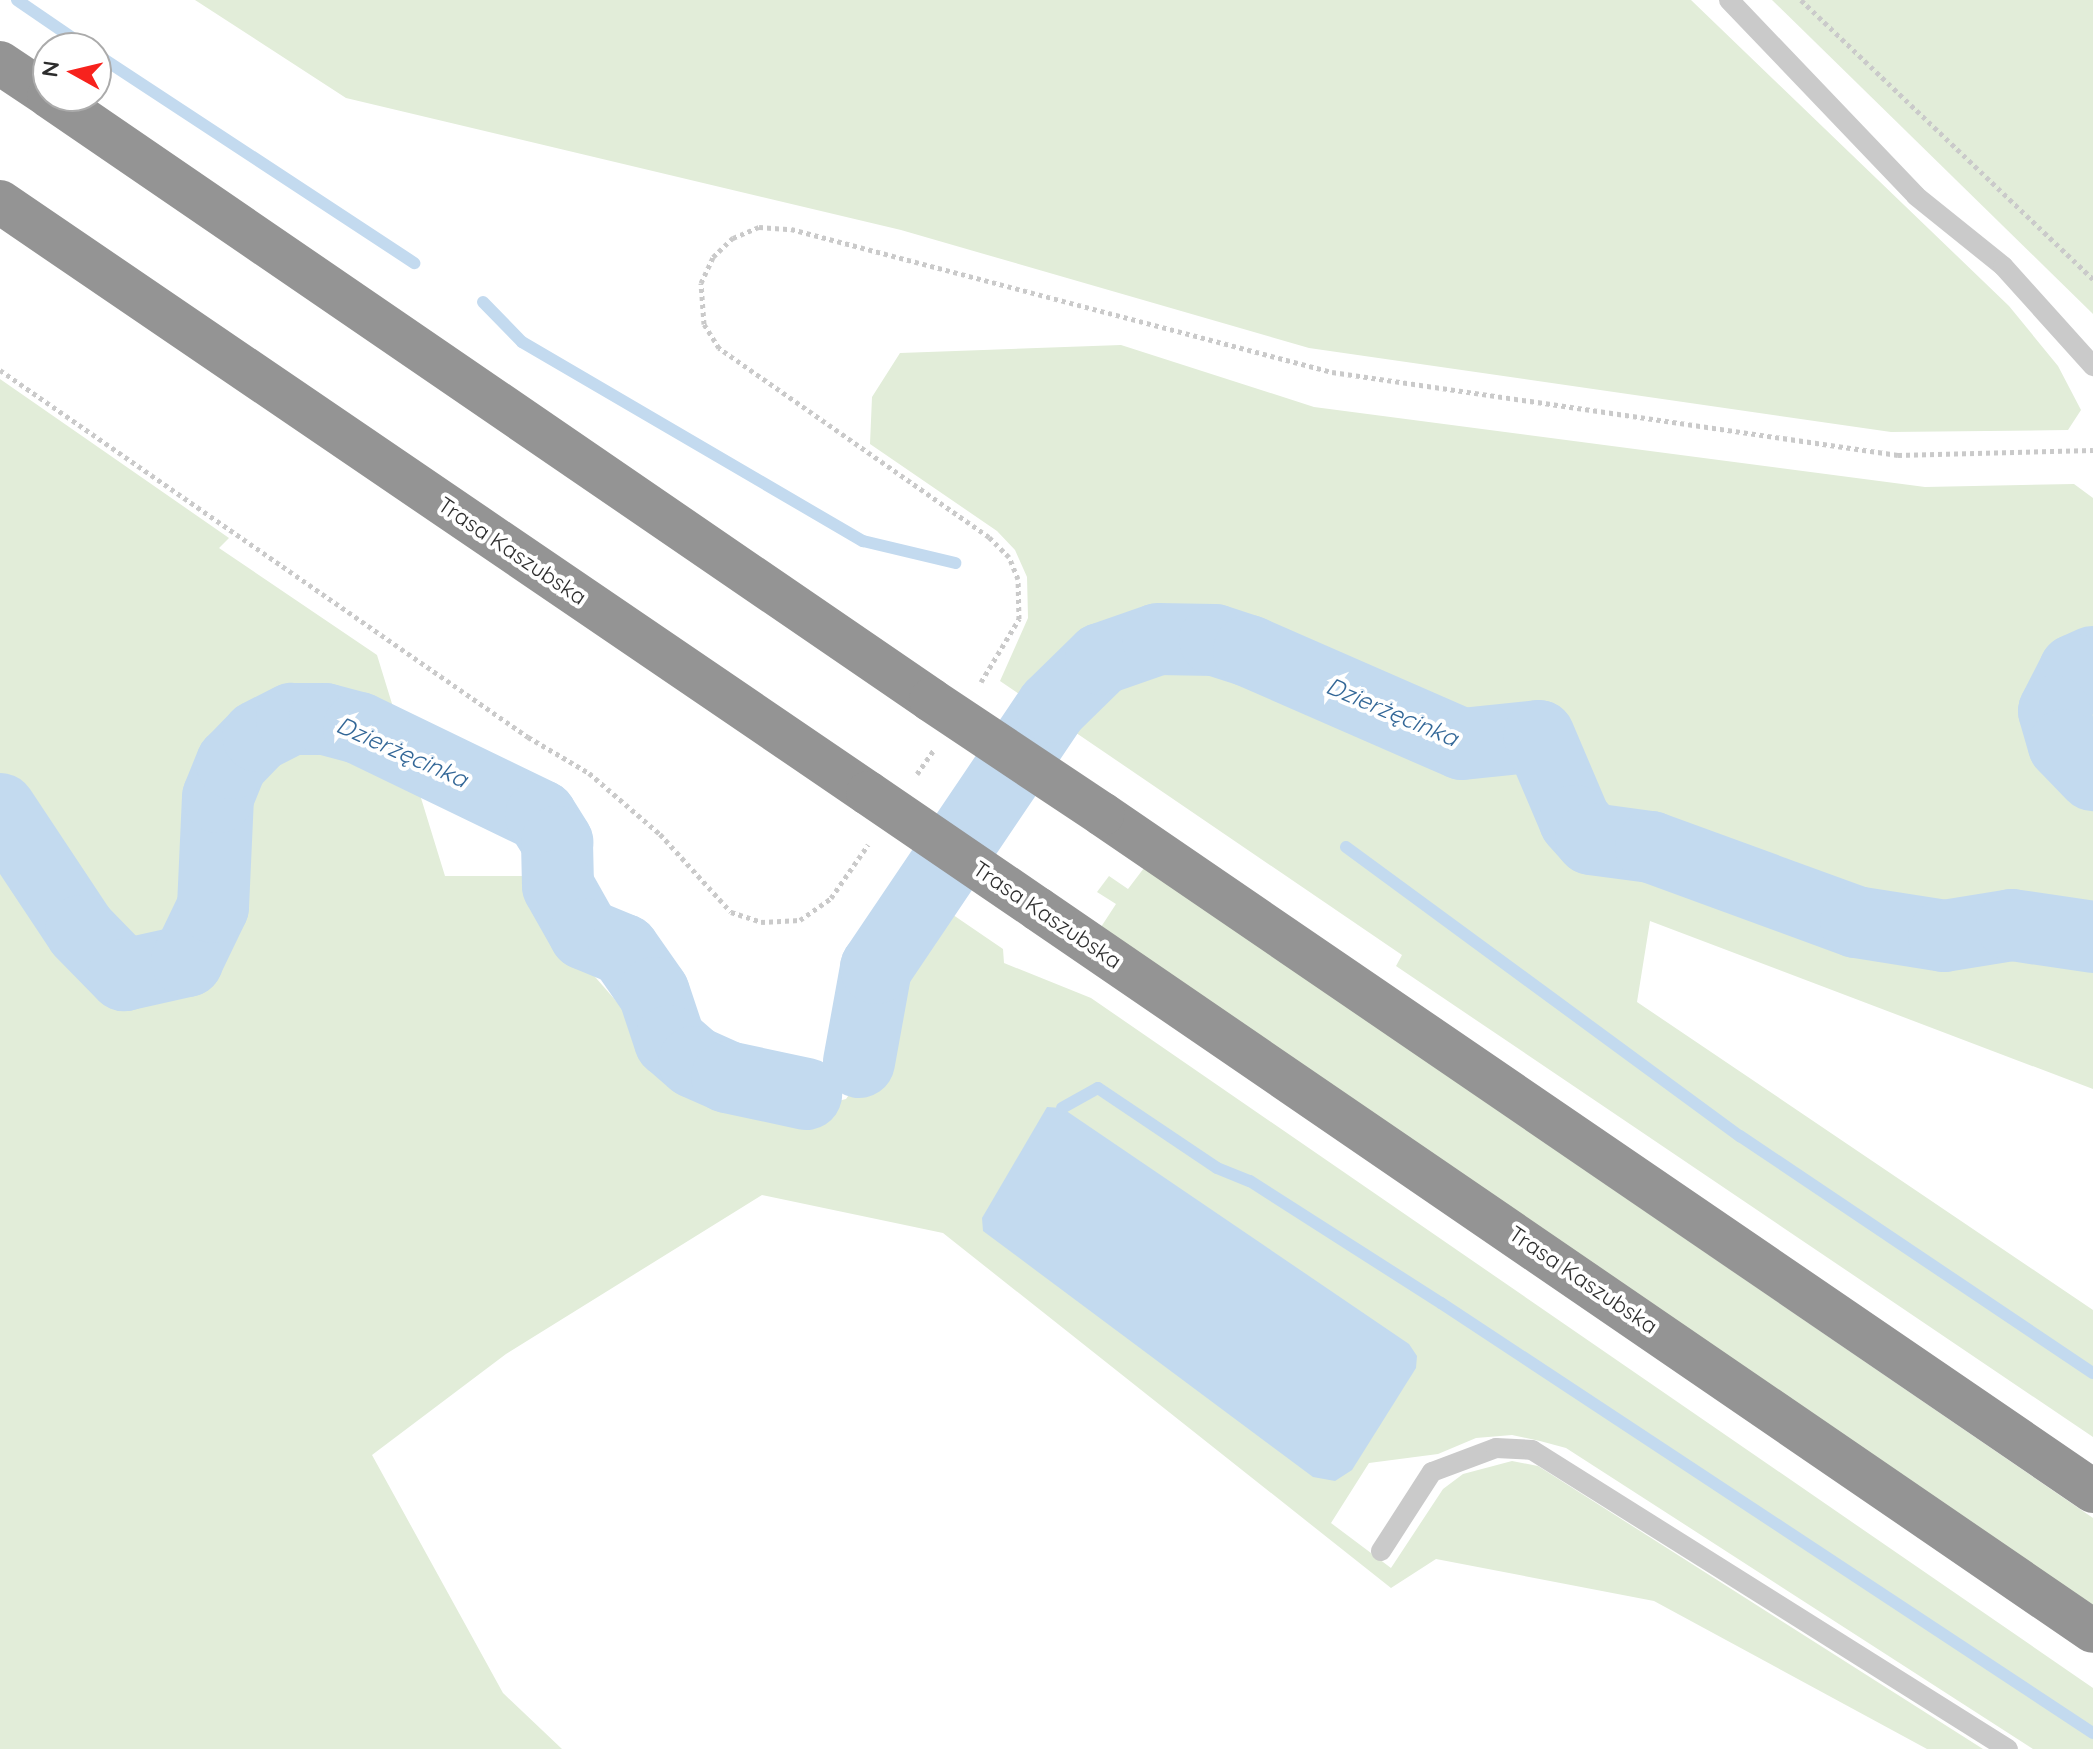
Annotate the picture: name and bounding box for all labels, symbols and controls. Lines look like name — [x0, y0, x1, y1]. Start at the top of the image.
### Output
north arrow — [32, 32, 112, 112]
text: N — [35, 59, 65, 79]
street label: Trasa Kaszubska — [433, 492, 591, 610]
water label: Dzierżęcinka — [1322, 671, 1462, 753]
water label: Dzierżęcinka — [332, 710, 472, 794]
street label: Trasa Kaszubska — [968, 856, 1126, 974]
street label: Trasa Kaszubska — [1504, 1221, 1662, 1339]

